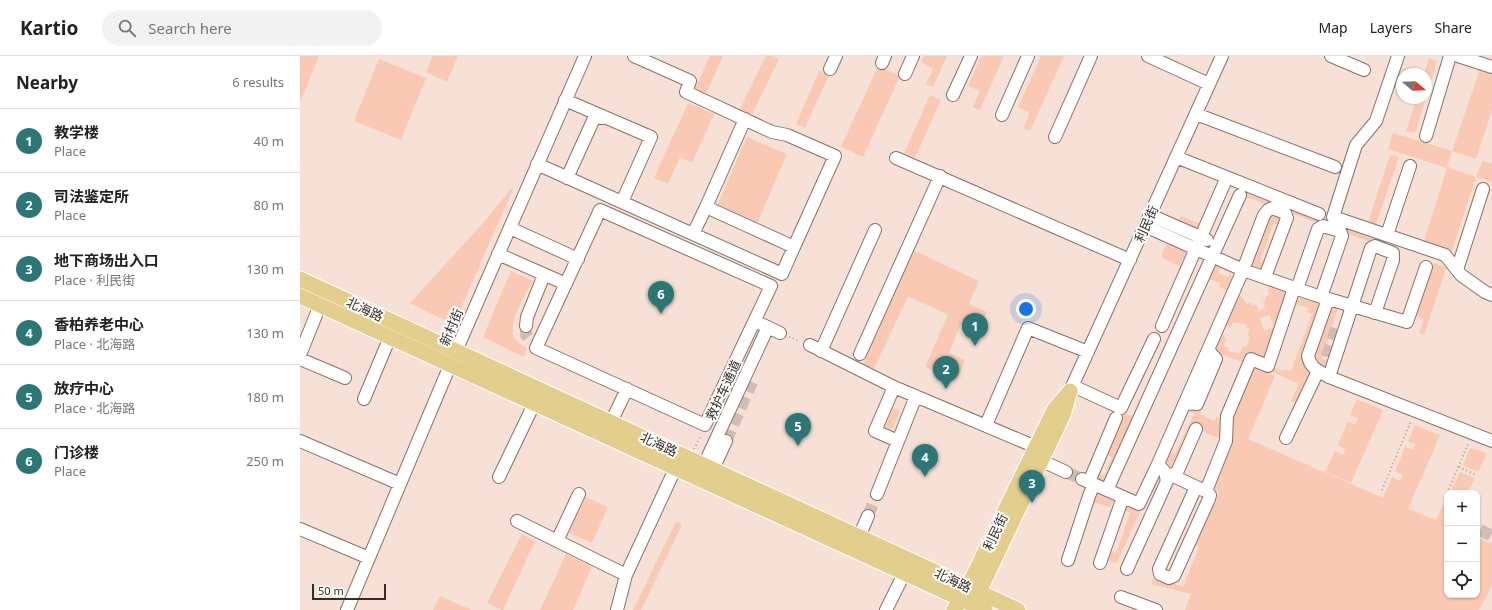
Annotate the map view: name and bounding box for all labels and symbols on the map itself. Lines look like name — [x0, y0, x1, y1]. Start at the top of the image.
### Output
north arrow — [1396, 68, 1432, 104]
street label: 利民街 — [1130, 203, 1162, 245]
pin: 6 — [648, 281, 674, 314]
street label: 北海路 — [344, 293, 386, 325]
your location — [1016, 299, 1036, 319]
street label: 新村街 — [435, 306, 467, 348]
pin: 1 — [962, 313, 988, 346]
pin: 2 — [933, 356, 959, 389]
street label: 救护车通道 — [701, 357, 745, 423]
pin: 5 — [785, 413, 811, 446]
street label: 北海路 — [638, 428, 680, 460]
pin: 4 — [912, 444, 938, 477]
pin: 3 — [1019, 470, 1045, 503]
street label: 利民街 — [978, 511, 1012, 553]
street label: 北海路 — [932, 564, 974, 596]
scale bar — [312, 582, 386, 601]

